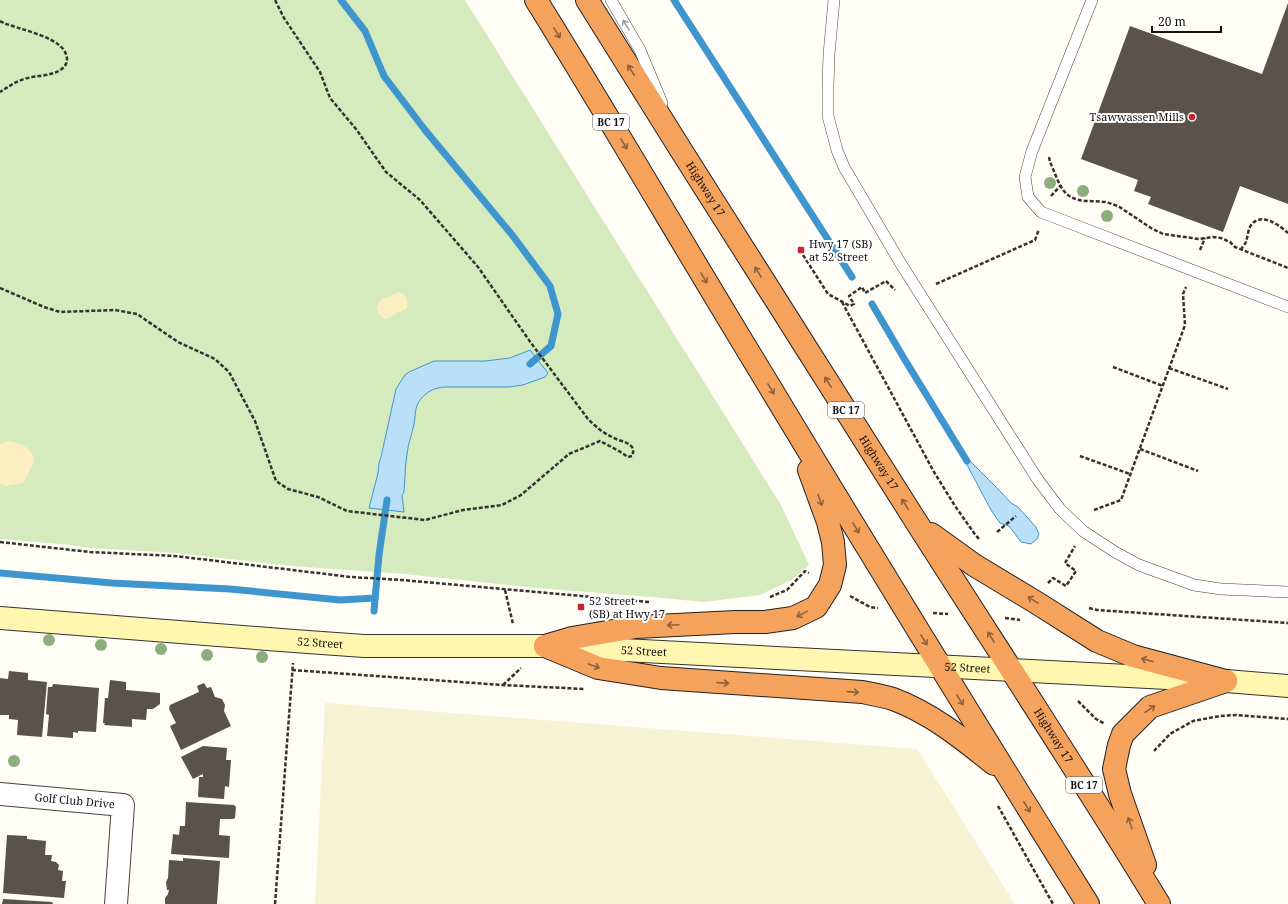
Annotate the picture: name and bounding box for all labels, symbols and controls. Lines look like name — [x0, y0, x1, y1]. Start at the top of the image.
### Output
scale bar — [1152, 8, 1221, 34]
text: 20 m — [1158, 13, 1186, 30]
one-way arrow — [621, 19, 629, 31]
one-way arrow — [553, 27, 561, 39]
one-way arrow — [626, 64, 634, 76]
place label: Tsawwassen Mills — [1090, 109, 1184, 124]
marker: Tsawwassen Mills — [1187, 112, 1197, 122]
road number: BC 17 — [593, 114, 629, 130]
one-way arrow — [621, 138, 629, 150]
street label: Highway 17 — [683, 158, 729, 219]
place label: Hwy 17 (SB) at 52 Street — [809, 236, 872, 264]
marker: Hwy 17 (SB) at 52 Street — [796, 245, 806, 255]
one-way arrow — [754, 266, 762, 278]
one-way arrow — [700, 272, 708, 283]
one-way arrow — [824, 377, 832, 388]
one-way arrow — [767, 383, 775, 394]
road number: BC 17 — [828, 402, 864, 418]
street label: Highway 17 — [856, 432, 902, 493]
one-way arrow — [817, 493, 825, 505]
one-way arrow — [901, 498, 909, 510]
one-way arrow — [852, 523, 861, 534]
place label: 52 Street (SB) at Hwy 17 — [589, 593, 665, 621]
one-way arrow — [1027, 596, 1039, 604]
marker: 52 Street (SB) at Hwy 17 — [576, 602, 586, 612]
one-way arrow — [796, 611, 808, 618]
one-way arrow — [667, 622, 680, 629]
one-way arrow — [986, 631, 994, 643]
street label: 52 Street — [297, 633, 344, 651]
one-way arrow — [920, 634, 928, 646]
street label: 52 Street — [621, 642, 667, 659]
one-way arrow — [1141, 656, 1154, 663]
street label: 52 Street — [944, 659, 991, 676]
one-way arrow — [588, 662, 600, 670]
one-way arrow — [716, 679, 729, 686]
one-way arrow — [846, 688, 859, 695]
one-way arrow — [957, 694, 965, 706]
street label: Highway 17 — [1031, 705, 1077, 765]
one-way arrow — [1144, 705, 1155, 713]
road number: BC 17 — [1066, 777, 1102, 793]
street label: Golf Club Drive — [34, 789, 116, 811]
one-way arrow — [1023, 801, 1031, 812]
one-way arrow — [1126, 818, 1134, 830]

